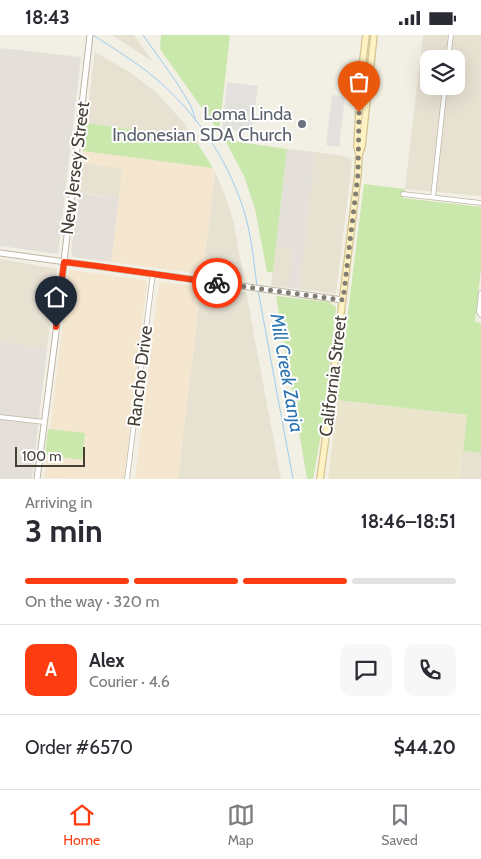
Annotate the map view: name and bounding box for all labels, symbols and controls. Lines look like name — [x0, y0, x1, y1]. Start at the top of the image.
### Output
text: 18:43 — [25, 6, 70, 29]
map controls — [420, 50, 465, 95]
button: layers — [420, 50, 465, 95]
pin — [338, 61, 380, 112]
icon: bag — [345, 68, 373, 96]
street label: New Jersey Street — [56, 100, 94, 236]
place label: Loma Linda Indonesian SDA Church — [112, 103, 292, 146]
marker: Loma Linda Indonesian SDA Church — [296, 118, 308, 130]
courier — [192, 258, 242, 308]
icon: bike — [203, 269, 231, 297]
pin — [35, 276, 77, 327]
icon: home — [42, 283, 70, 311]
water label: Mill Creek Zanja — [265, 311, 309, 434]
street label: California Street — [315, 314, 351, 438]
street label: Rancho Drive — [123, 324, 157, 428]
scale bar — [15, 444, 85, 467]
text: 100 m — [22, 447, 62, 465]
text: Arriving in — [25, 493, 92, 512]
text: 18:46–18:51 — [361, 510, 456, 533]
text: 3 min — [25, 511, 103, 550]
text: On the way · 320 m — [25, 592, 159, 611]
button: chat — [340, 644, 392, 696]
button: phone — [404, 644, 456, 696]
text: Alex — [89, 649, 125, 672]
text: A — [45, 658, 57, 681]
text: Courier · 4.6 — [89, 672, 170, 691]
text: Order #6570 — [25, 736, 133, 759]
text: $44.20 — [394, 736, 456, 759]
tab: Home — [63, 801, 100, 849]
tab: Map — [227, 801, 255, 849]
tab: Saved — [381, 801, 418, 849]

